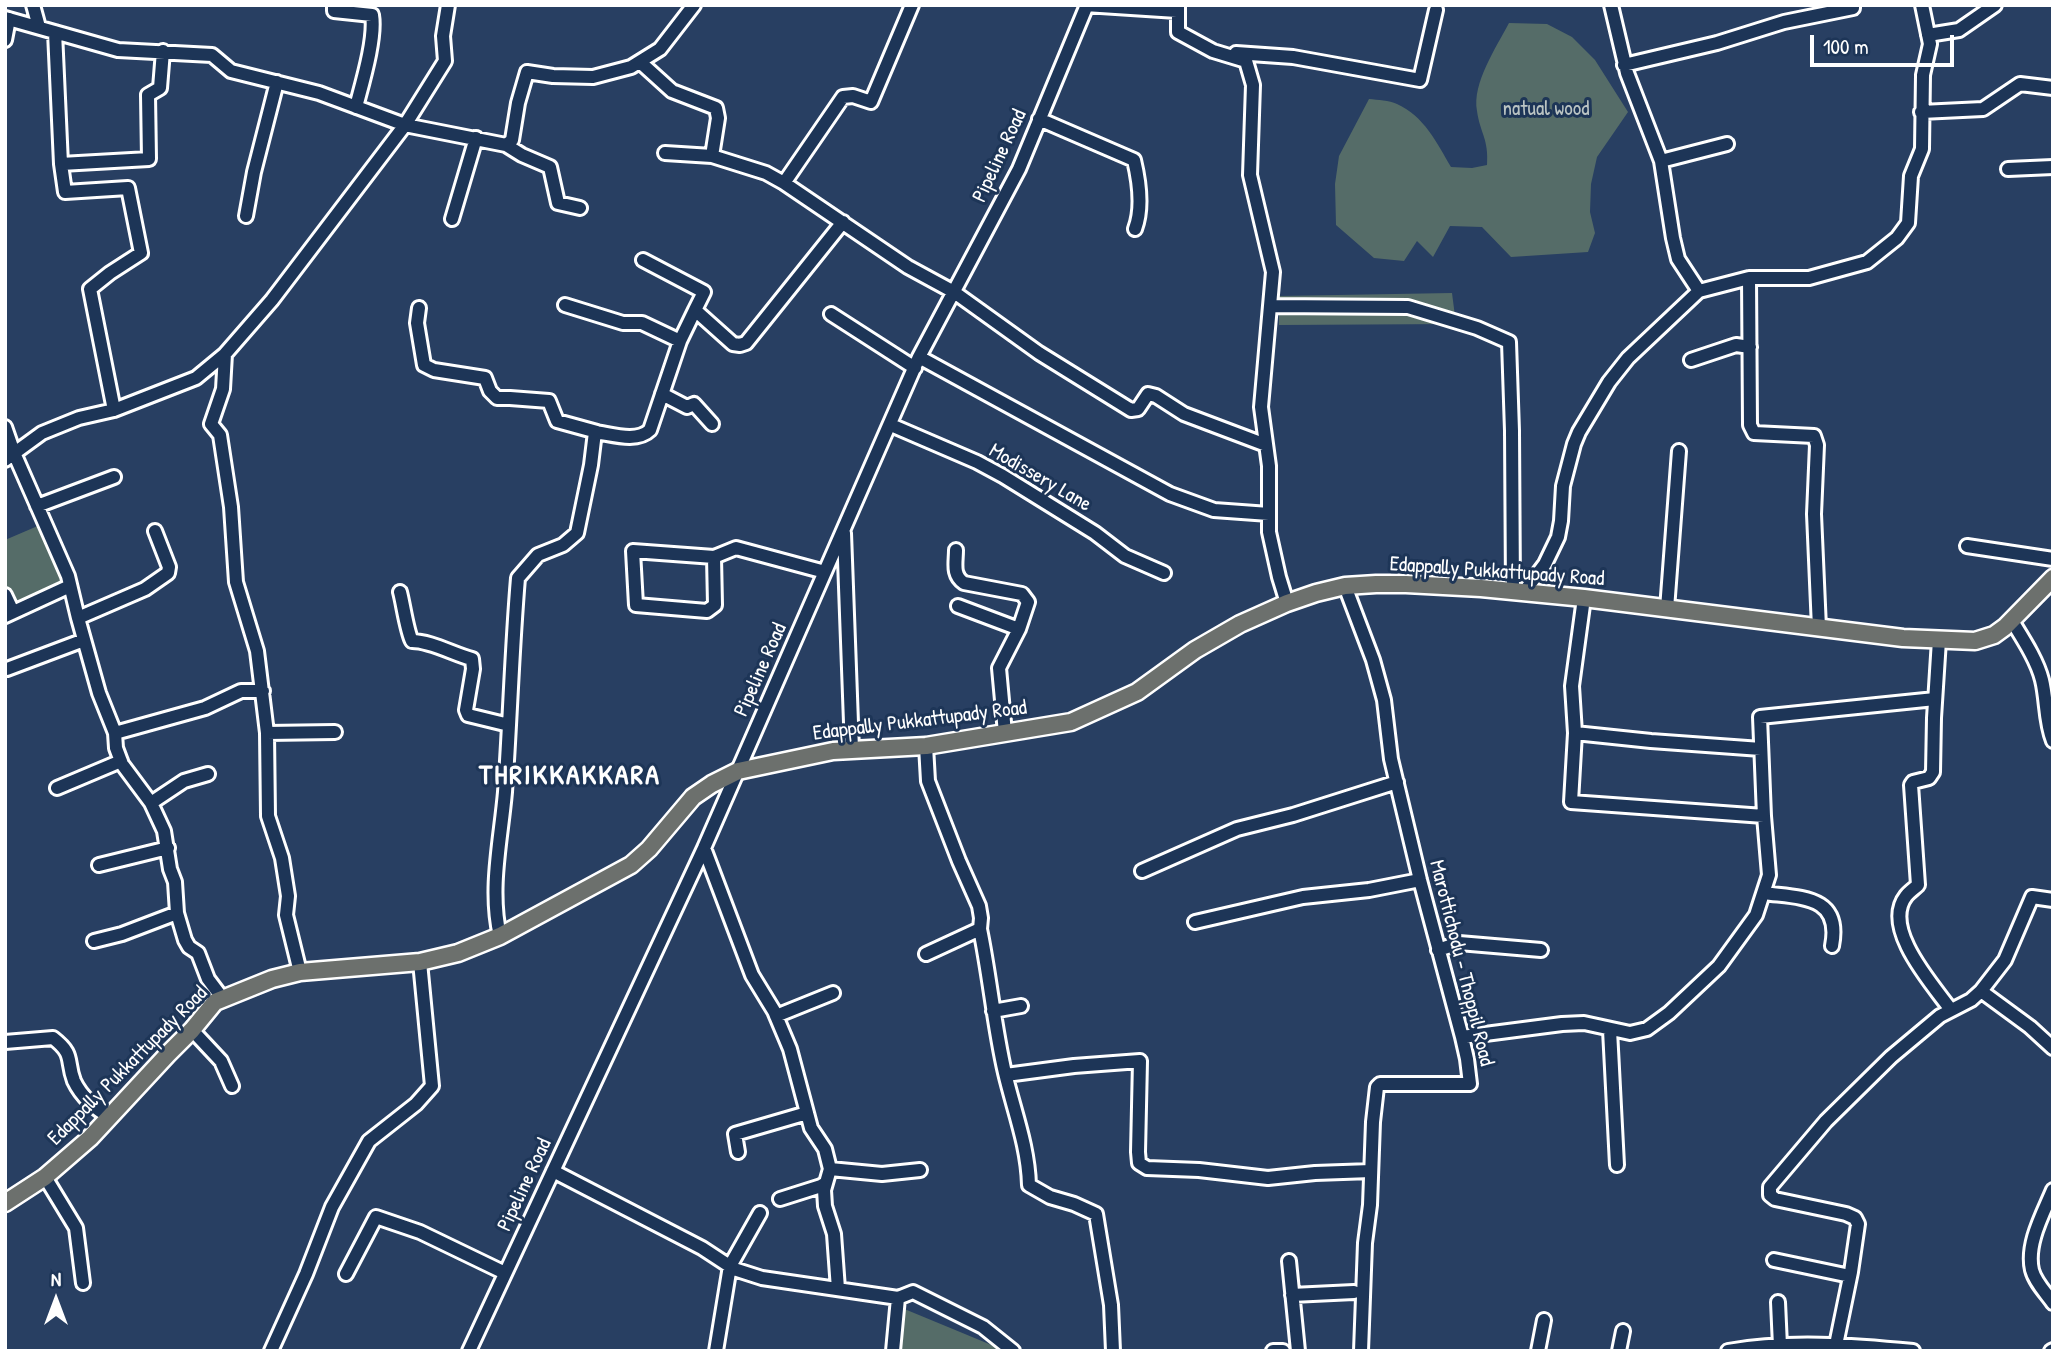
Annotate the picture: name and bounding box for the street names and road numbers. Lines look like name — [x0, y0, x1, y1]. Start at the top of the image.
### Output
street label: Pipeline Road — [968, 106, 1032, 206]
street label: Modissery Lane — [984, 439, 1096, 517]
street label: Edappally Pukkattupady Road — [1389, 552, 1605, 592]
street label: Pipeline Road — [729, 619, 793, 721]
street label: Edappally Pukkattupady Road — [812, 695, 1028, 747]
street label: Marottichodu - Thoppil Road — [1423, 857, 1499, 1069]
street label: Edappally Pukkattupady Road — [43, 981, 213, 1151]
street label: Pipeline Road — [493, 1135, 557, 1235]

